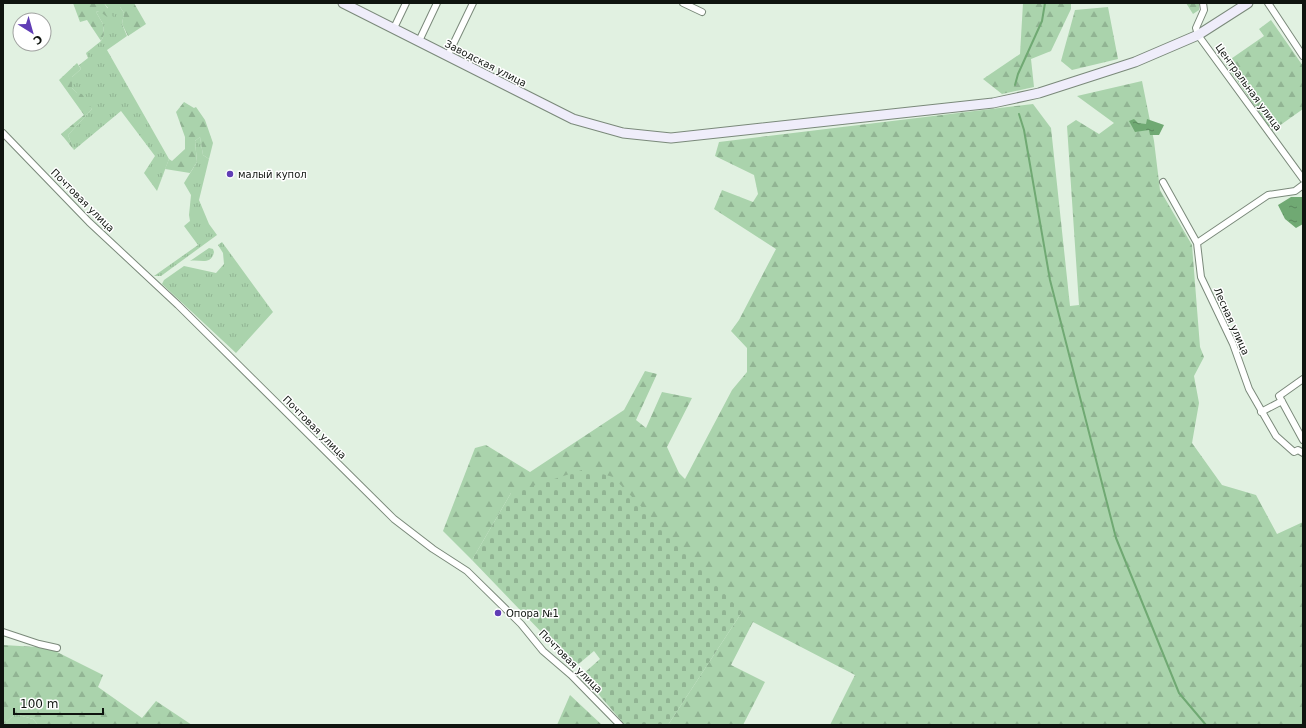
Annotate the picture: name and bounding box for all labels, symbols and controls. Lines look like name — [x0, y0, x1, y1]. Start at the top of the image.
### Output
north arrow — [12, 12, 52, 52]
text: С — [31, 32, 45, 47]
street label: Заводская улица — [443, 38, 528, 89]
street label: Центральная улица — [1213, 42, 1284, 133]
street label: Почтовая улица — [49, 167, 116, 234]
marker: малый купол — [225, 169, 235, 179]
place label: малый купол — [238, 169, 307, 180]
street label: Лесная улица — [1212, 286, 1251, 357]
street label: Почтовая улица — [281, 394, 348, 461]
marker: Опора №1 — [493, 608, 503, 618]
place label: Опора №1 — [506, 608, 559, 619]
street label: Почтовая улица — [537, 628, 604, 695]
scale bar — [14, 690, 103, 716]
text: 100 m — [20, 697, 58, 711]

